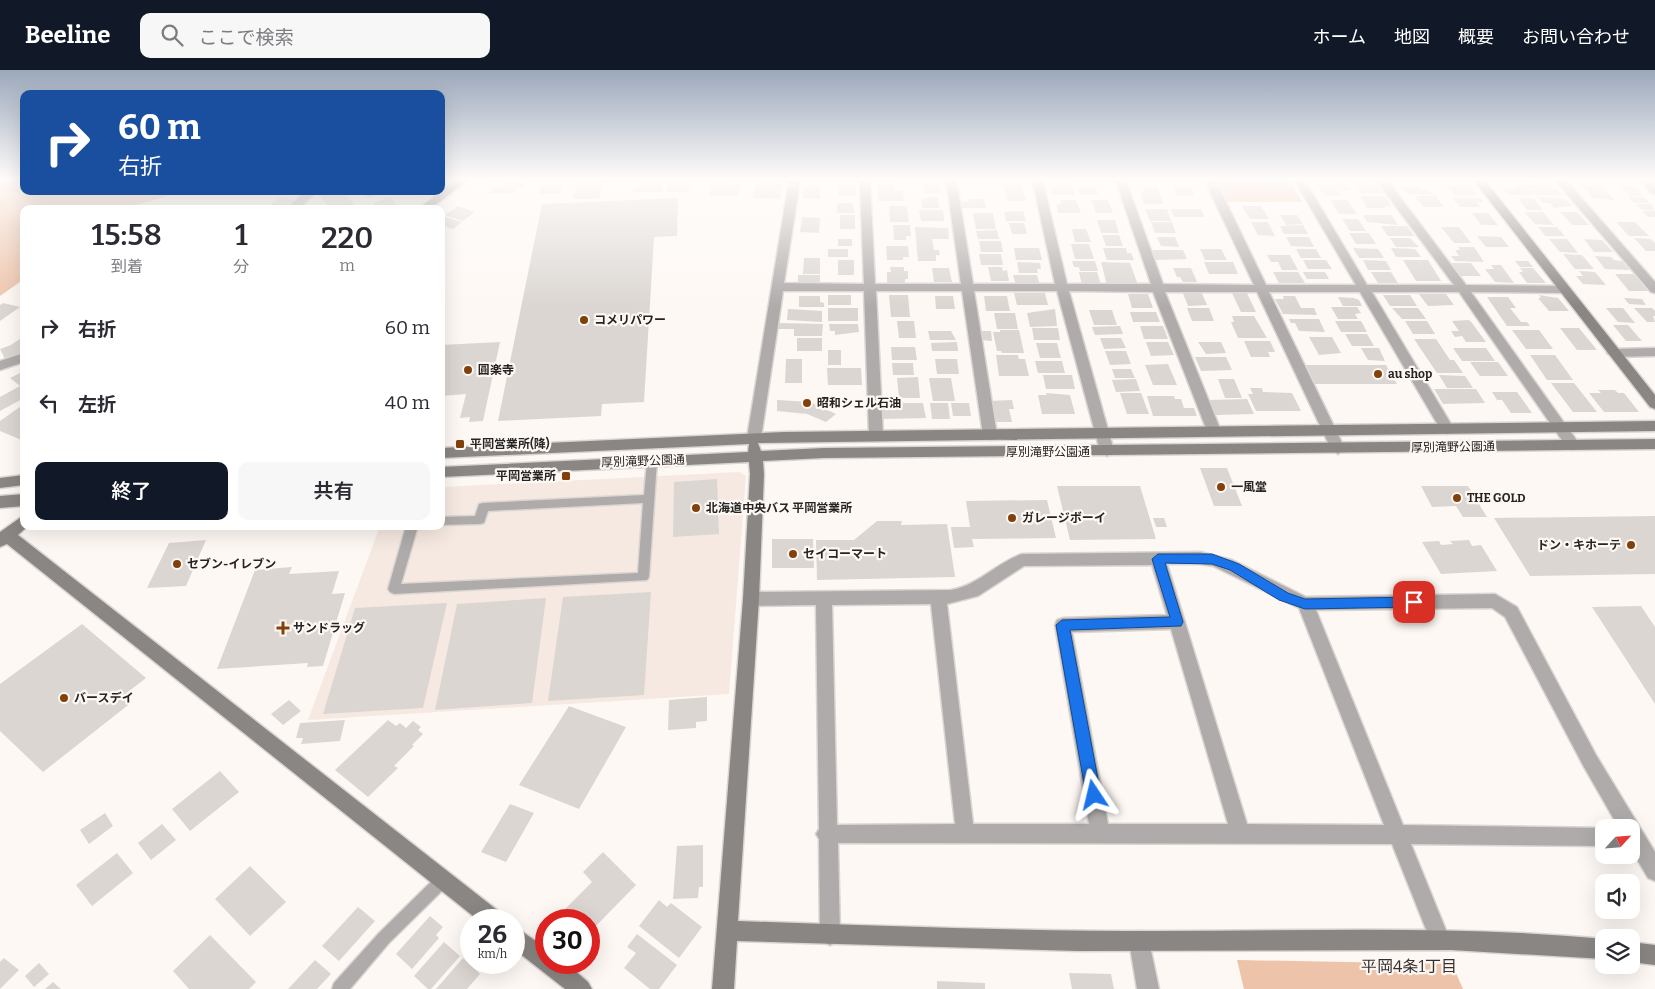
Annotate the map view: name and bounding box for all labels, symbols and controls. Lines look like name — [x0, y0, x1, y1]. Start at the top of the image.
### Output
search box — [140, 13, 490, 58]
text: Beeline — [25, 21, 110, 49]
icon: search — [158, 21, 186, 49]
text: ここで検索 — [198, 26, 293, 49]
text: ホーム — [1313, 26, 1366, 48]
text: 地図 — [1394, 26, 1430, 48]
text: 概要 — [1458, 26, 1494, 48]
text: お問い合わせ — [1522, 26, 1630, 48]
text: 60 m — [118, 106, 201, 148]
icon: right — [35, 110, 100, 175]
text: 右折 — [118, 153, 162, 180]
text: 15:58 — [92, 217, 162, 253]
text: 1 — [235, 217, 248, 253]
text: 220 — [321, 220, 373, 256]
text: m — [340, 256, 355, 275]
text: 到着 — [111, 257, 143, 276]
text: 分 — [233, 257, 249, 276]
place label: コメリパワー — [594, 313, 666, 327]
icon: right — [35, 314, 63, 342]
marker: コメリパワー — [578, 314, 590, 326]
text: 60 m — [385, 316, 430, 339]
text: 右折 — [78, 318, 116, 341]
place label: 圓楽寺 — [478, 363, 514, 377]
marker: 圓楽寺 — [462, 364, 474, 376]
place label: au shop — [1388, 367, 1432, 381]
marker: au shop — [1372, 368, 1384, 380]
icon: left — [35, 389, 63, 417]
text: 40 m — [385, 391, 430, 414]
text: 左折 — [78, 393, 116, 416]
place label: 昭和シェル石油 — [817, 396, 901, 410]
marker: 昭和シェル石油 — [801, 397, 813, 409]
place label: 平岡営業所(降) — [470, 436, 550, 451]
marker: 平岡営業所(降) — [454, 438, 466, 450]
street label: 厚別滝野公園通 — [1411, 439, 1495, 455]
street label: 厚別滝野公園通 — [1006, 445, 1090, 459]
street label: 厚別滝野公園通 — [601, 453, 685, 469]
button: 終了 — [35, 462, 228, 520]
button: 共有 — [238, 462, 430, 520]
place label: 平岡営業所 — [496, 469, 556, 483]
marker: 平岡営業所 — [560, 470, 572, 482]
place label: 一風堂 — [1231, 480, 1267, 494]
marker: 一風堂 — [1215, 481, 1227, 493]
place label: THE GOLD — [1467, 491, 1526, 505]
marker: THE GOLD — [1451, 492, 1463, 504]
place label: 北海道中央バス 平岡営業所 — [706, 501, 852, 515]
marker: 北海道中央バス 平岡営業所 — [690, 502, 702, 514]
place label: ガレージボーイ — [1022, 511, 1106, 525]
marker: ガレージボーイ — [1006, 512, 1018, 524]
place label: ドン・キホーテ — [1537, 538, 1621, 552]
marker: ドン・キホーテ — [1625, 539, 1637, 551]
place label: セイコーマート — [803, 547, 887, 561]
marker: セイコーマート — [787, 548, 799, 560]
place label: セブン-イレブン — [187, 557, 276, 571]
marker: セブン-イレブン — [171, 558, 183, 570]
pin — [1393, 581, 1435, 623]
icon: arrive — [1400, 588, 1428, 616]
place label: サンドラッグ — [293, 621, 365, 635]
marker: サンドラッグ — [277, 622, 289, 634]
place label: バースデイ — [74, 691, 133, 705]
marker: バースデイ — [58, 692, 70, 704]
position arrow — [1067, 768, 1119, 820]
north arrow — [1595, 819, 1640, 864]
map controls — [1595, 819, 1640, 974]
button: sound — [1595, 874, 1640, 919]
speed limit sign: 30 — [535, 909, 600, 974]
text: 26 — [478, 920, 507, 950]
button: layers — [1595, 929, 1640, 974]
text: km/h — [478, 947, 507, 961]
district label: 平岡4条1丁目 — [1361, 957, 1457, 976]

